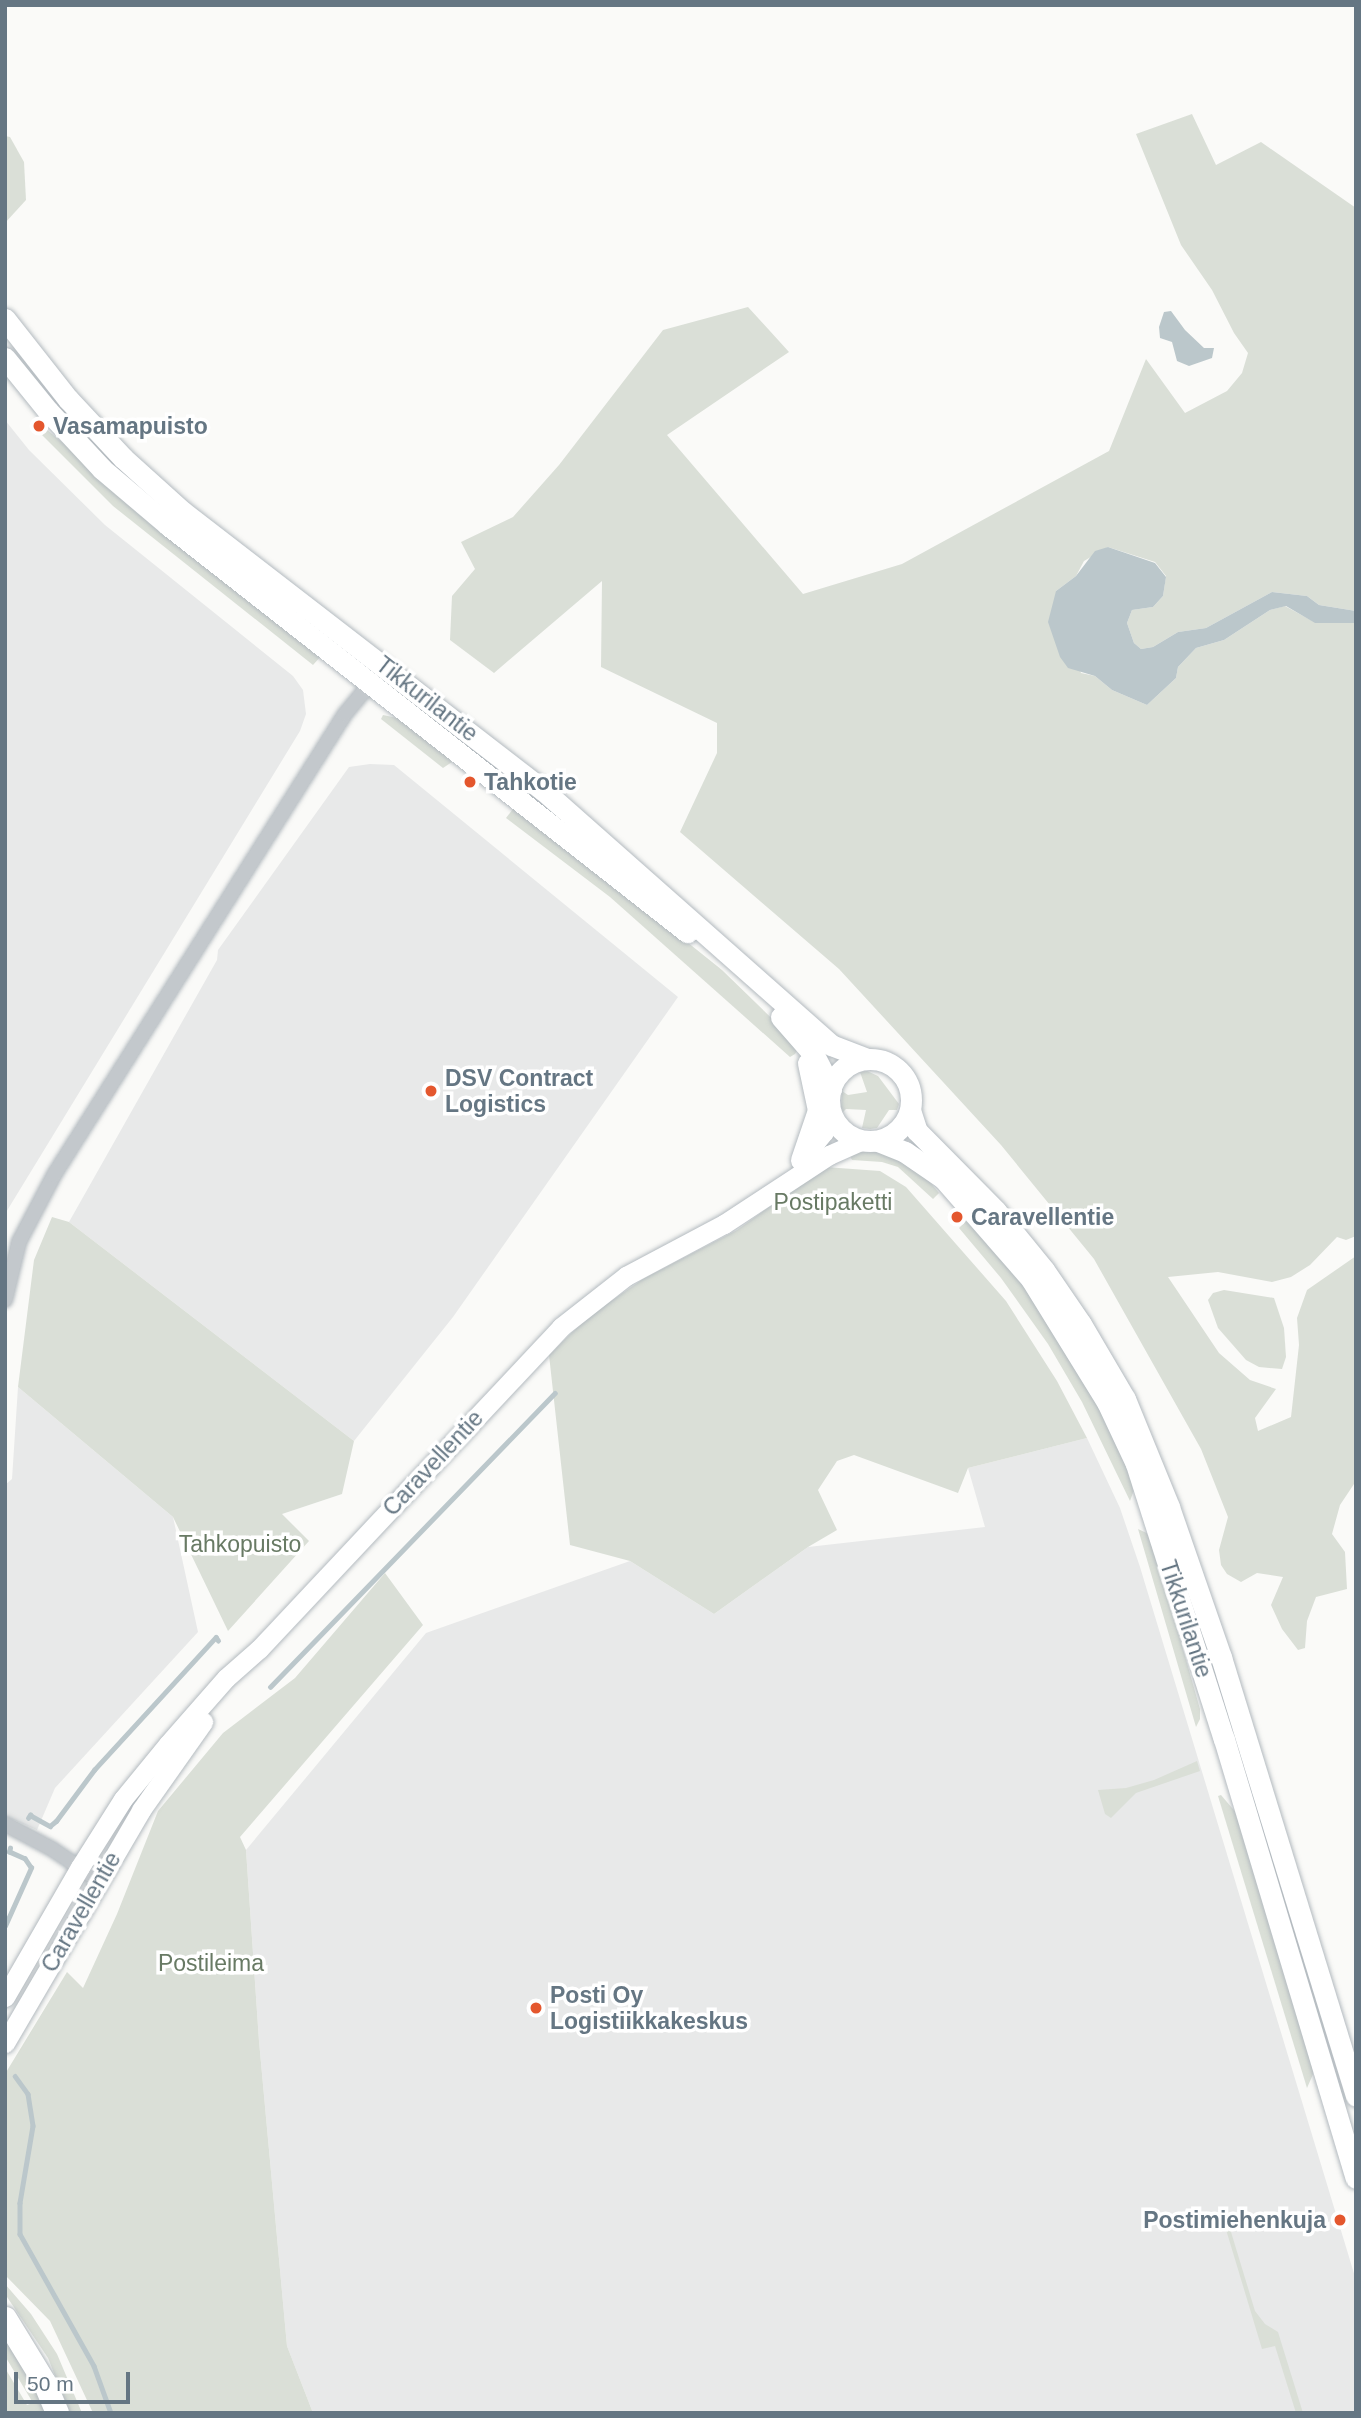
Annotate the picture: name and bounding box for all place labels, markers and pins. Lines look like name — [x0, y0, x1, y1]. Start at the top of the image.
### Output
place label: Vasamapuisto — [53, 412, 208, 440]
marker: Vasamapuisto — [31, 418, 47, 434]
place label: Tahkotie — [484, 768, 577, 796]
marker: Tahkotie — [462, 774, 478, 790]
place label: DSV Contract Logistics — [445, 1064, 593, 1118]
marker: DSV Contract Logistics — [423, 1083, 439, 1099]
place label: Caravellentie — [971, 1203, 1114, 1231]
marker: Caravellentie — [949, 1209, 965, 1225]
place label: Posti Oy Logistiikkakeskus — [550, 1981, 748, 2035]
marker: Posti Oy Logistiikkakeskus — [528, 2000, 544, 2016]
place label: Postimiehenkuja — [1143, 2206, 1326, 2234]
marker: Postimiehenkuja — [1332, 2212, 1348, 2228]

